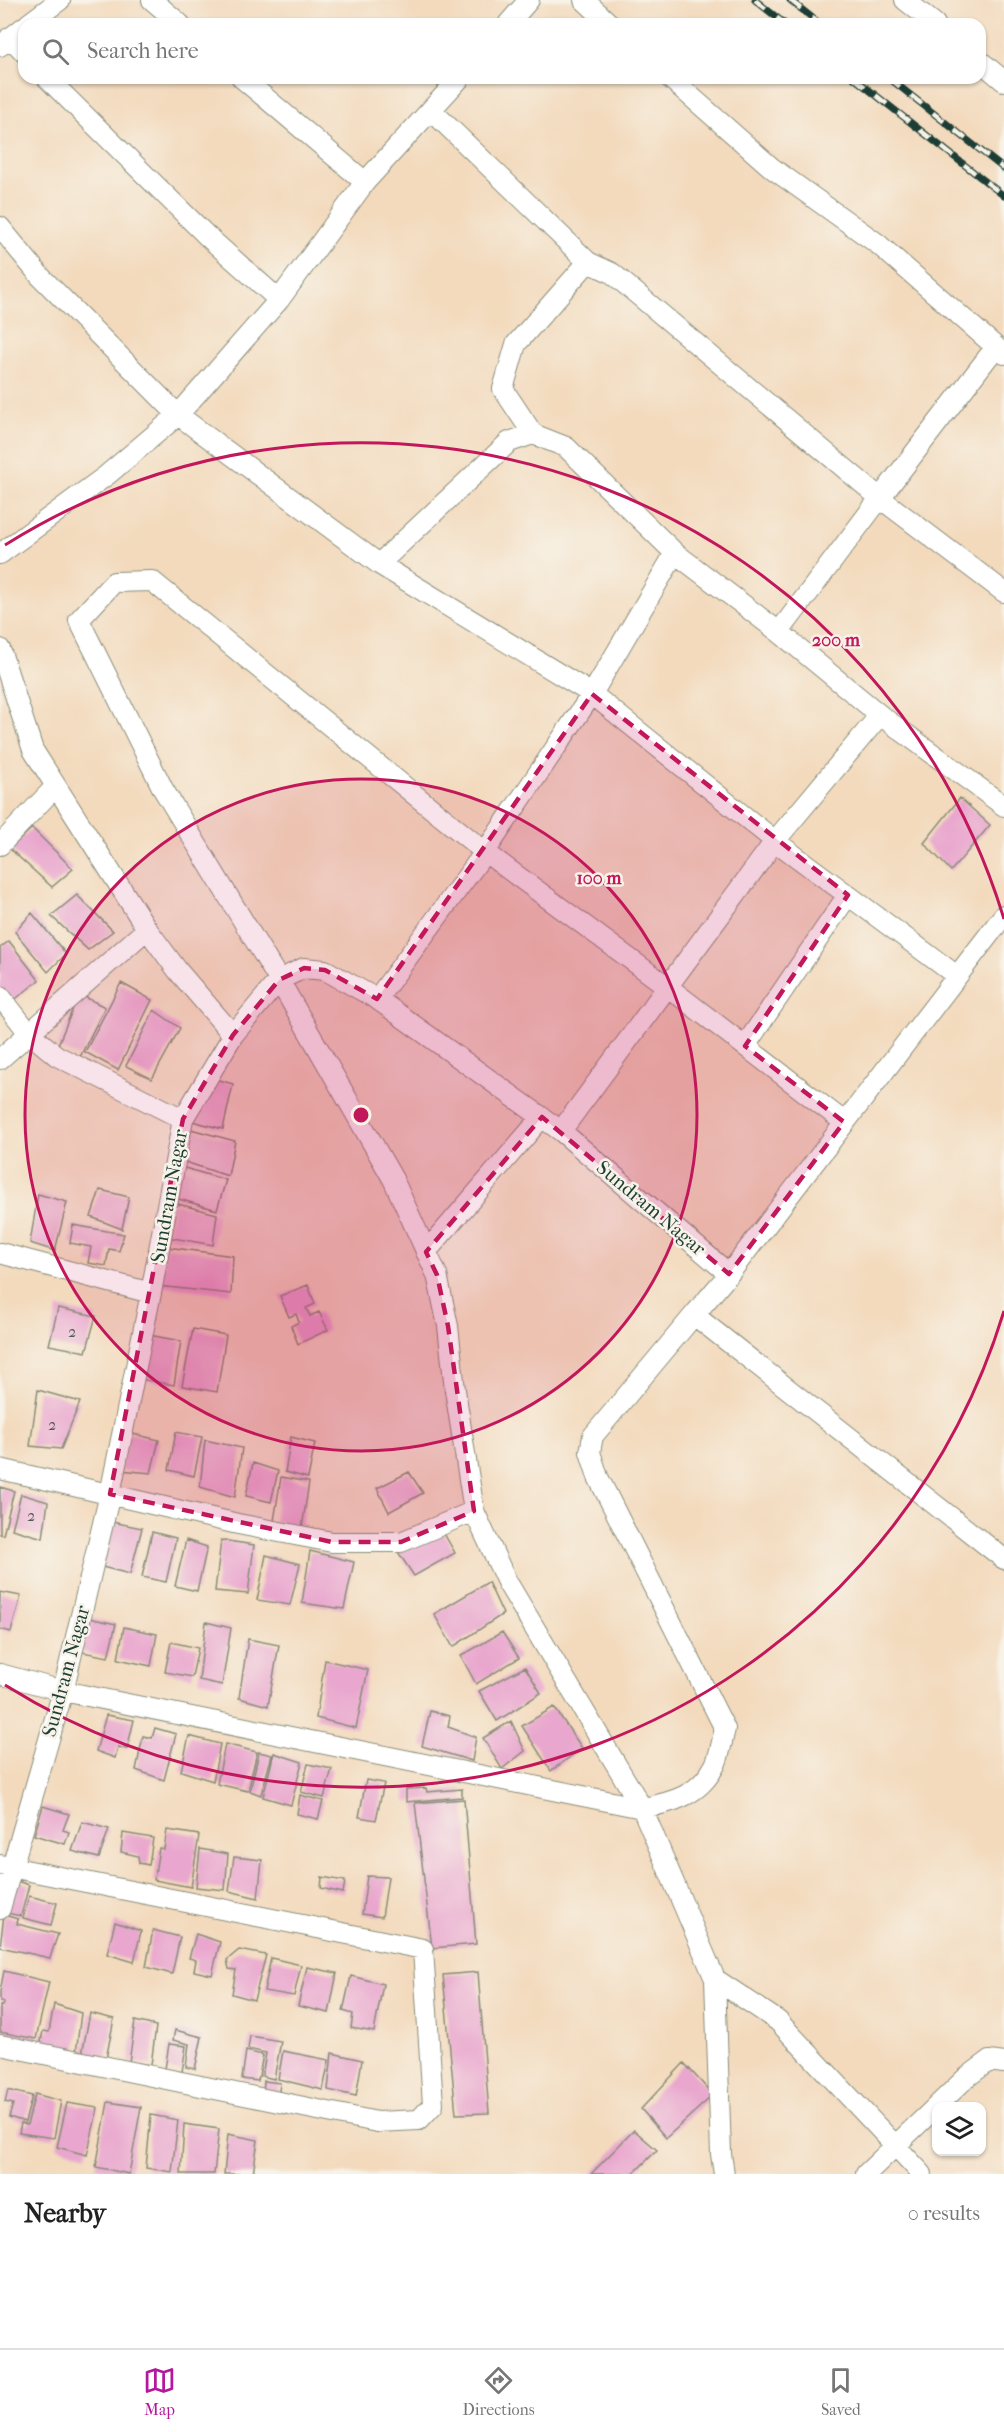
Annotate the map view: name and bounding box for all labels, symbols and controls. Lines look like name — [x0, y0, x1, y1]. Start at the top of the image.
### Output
search box — [18, 18, 986, 84]
icon: search — [39, 35, 72, 68]
text: Search here — [87, 38, 199, 64]
text: 200 m — [812, 630, 861, 651]
text: 100 m — [576, 868, 623, 889]
centre of rings — [351, 1105, 371, 1125]
street label: Sundram Nagar — [146, 1127, 192, 1265]
street label: Sundram Nagar — [592, 1156, 711, 1261]
house number: 2 — [68, 1322, 76, 1341]
house number: 2 — [48, 1415, 56, 1434]
house number: 2 — [27, 1506, 35, 1525]
street label: Sundram Nagar — [37, 1602, 95, 1739]
map controls — [932, 2102, 986, 2156]
button: layers — [932, 2102, 986, 2156]
text: Nearby — [24, 2198, 106, 2229]
text: 0 results — [908, 2202, 980, 2225]
tab: Map — [143, 2364, 176, 2419]
tab: Directions — [463, 2364, 535, 2419]
tab: Saved — [821, 2364, 861, 2419]

